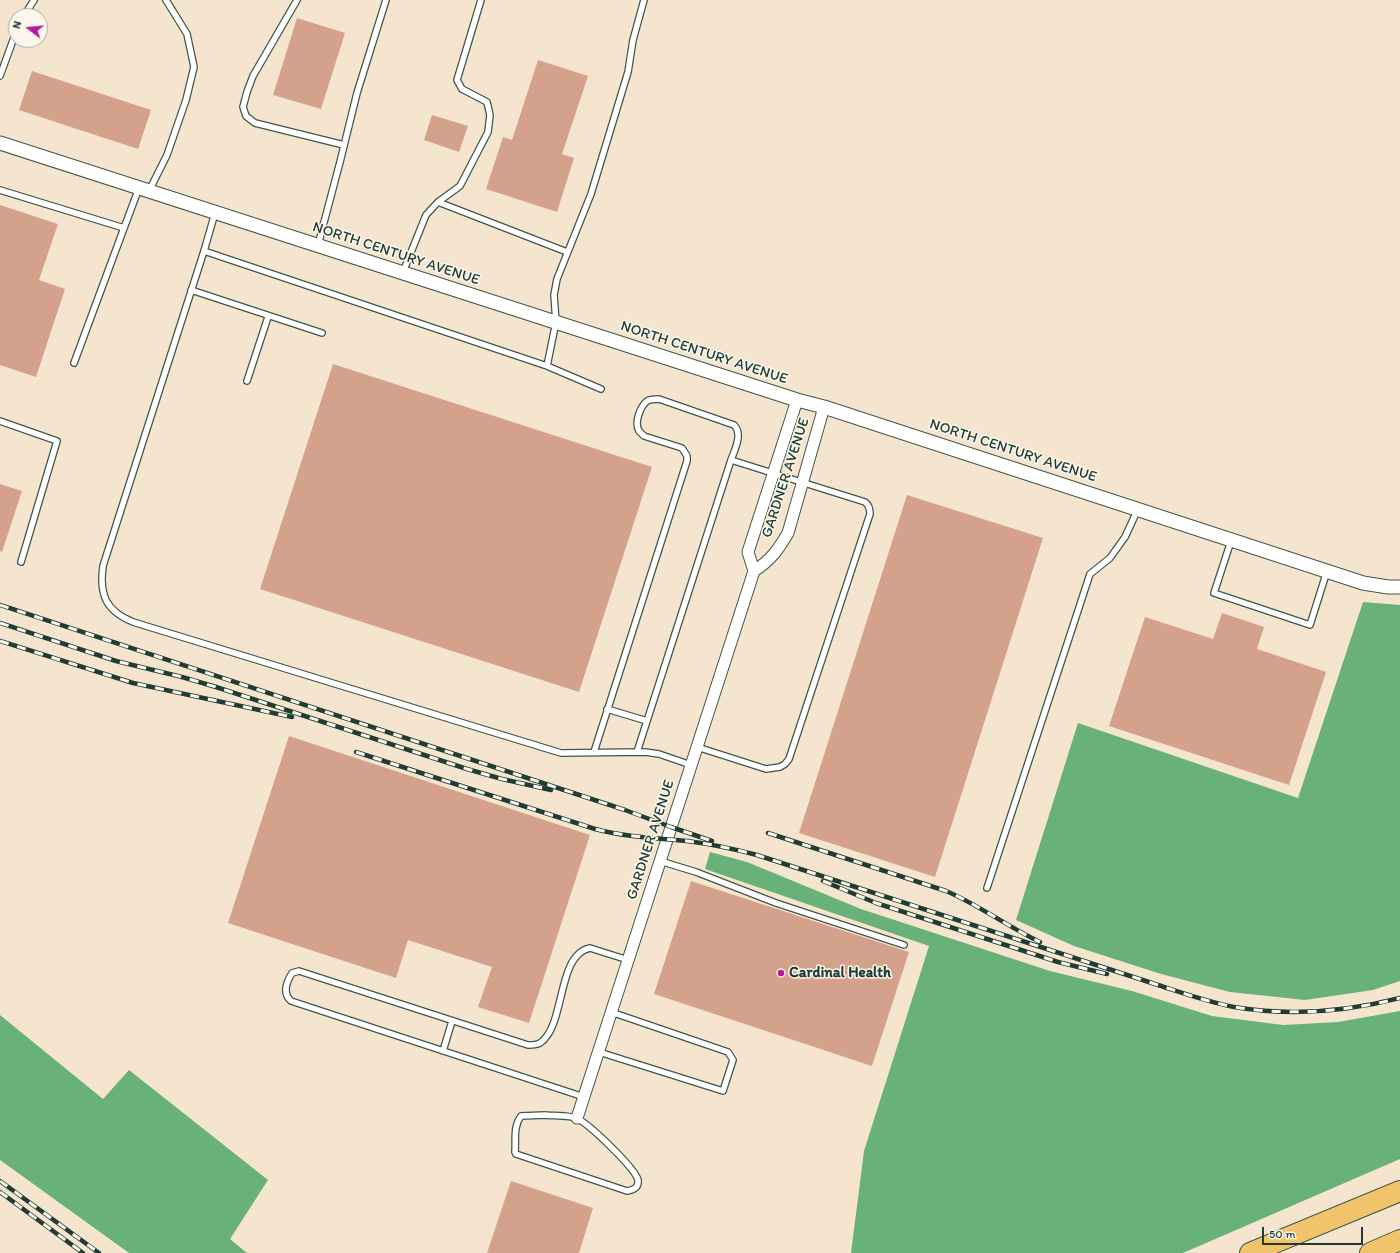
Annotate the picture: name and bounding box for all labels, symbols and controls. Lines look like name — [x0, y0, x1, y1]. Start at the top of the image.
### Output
north arrow — [8, 8, 48, 48]
text: N — [10, 19, 24, 30]
street label: NORTH CENTURY AVENUE — [310, 218, 482, 290]
street label: NORTH CENTURY AVENUE — [618, 317, 790, 389]
street label: NORTH CENTURY AVENUE — [927, 415, 1099, 487]
street label: GARDNER AVENUE — [758, 416, 814, 540]
street label: GARDNER AVENUE — [623, 778, 679, 902]
place label: Cardinal Health — [789, 964, 891, 982]
marker: Cardinal Health — [776, 968, 786, 978]
scale bar — [1264, 1219, 1365, 1245]
text: 50 m — [1269, 1227, 1295, 1241]

